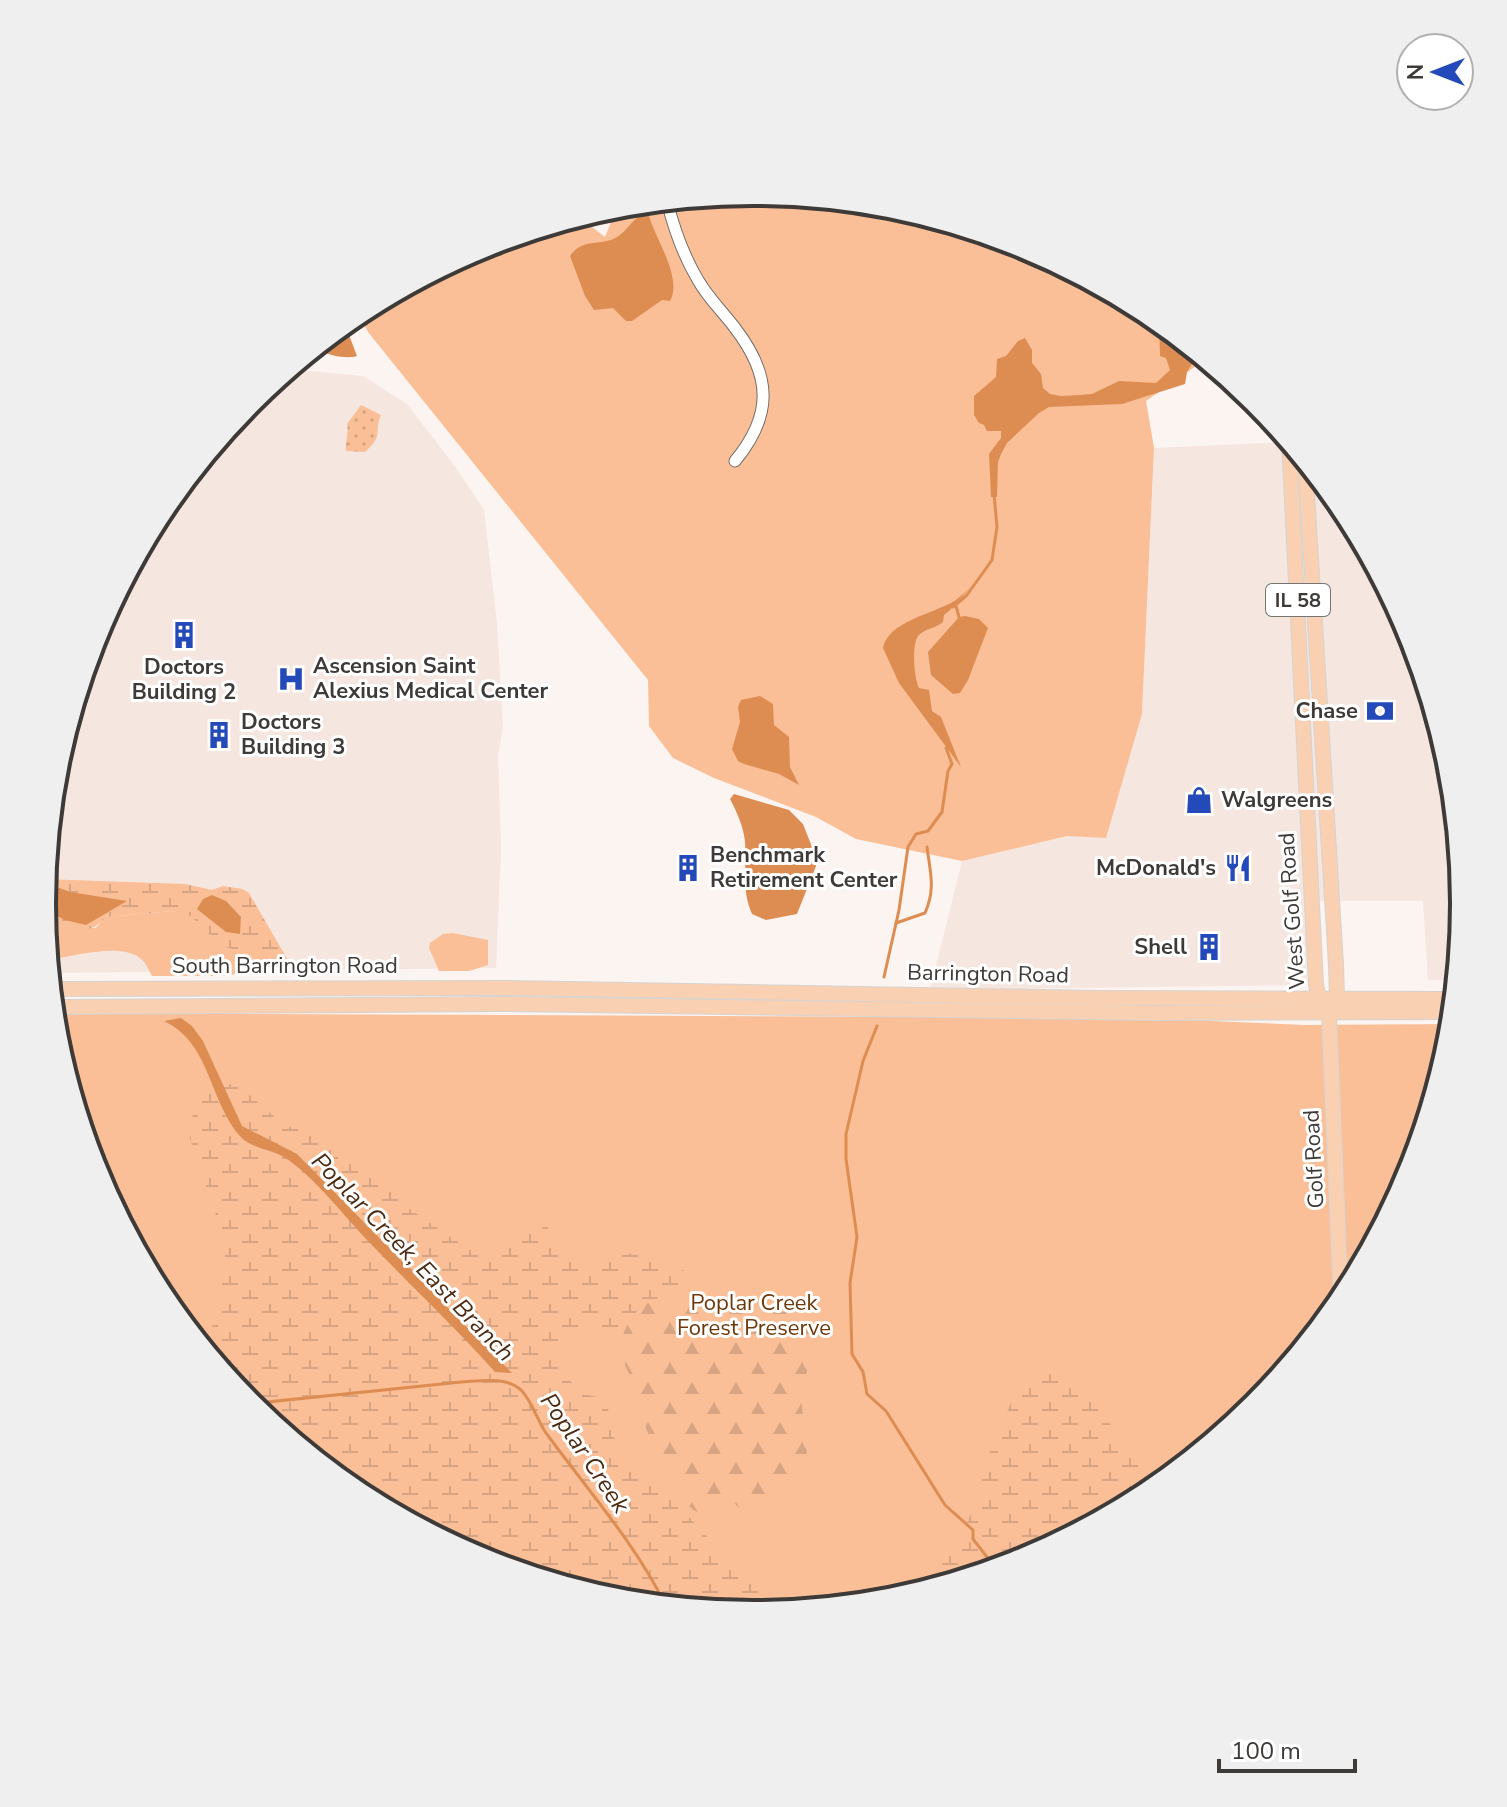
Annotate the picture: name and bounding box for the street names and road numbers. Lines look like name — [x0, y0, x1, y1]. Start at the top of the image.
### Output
road number: IL 58 — [1266, 584, 1330, 616]
street label: West Golf Road — [1272, 832, 1312, 990]
street label: South Barrington Road — [172, 951, 398, 981]
street label: Barrington Road — [907, 958, 1069, 990]
street label: Golf Road — [1296, 1109, 1332, 1209]

